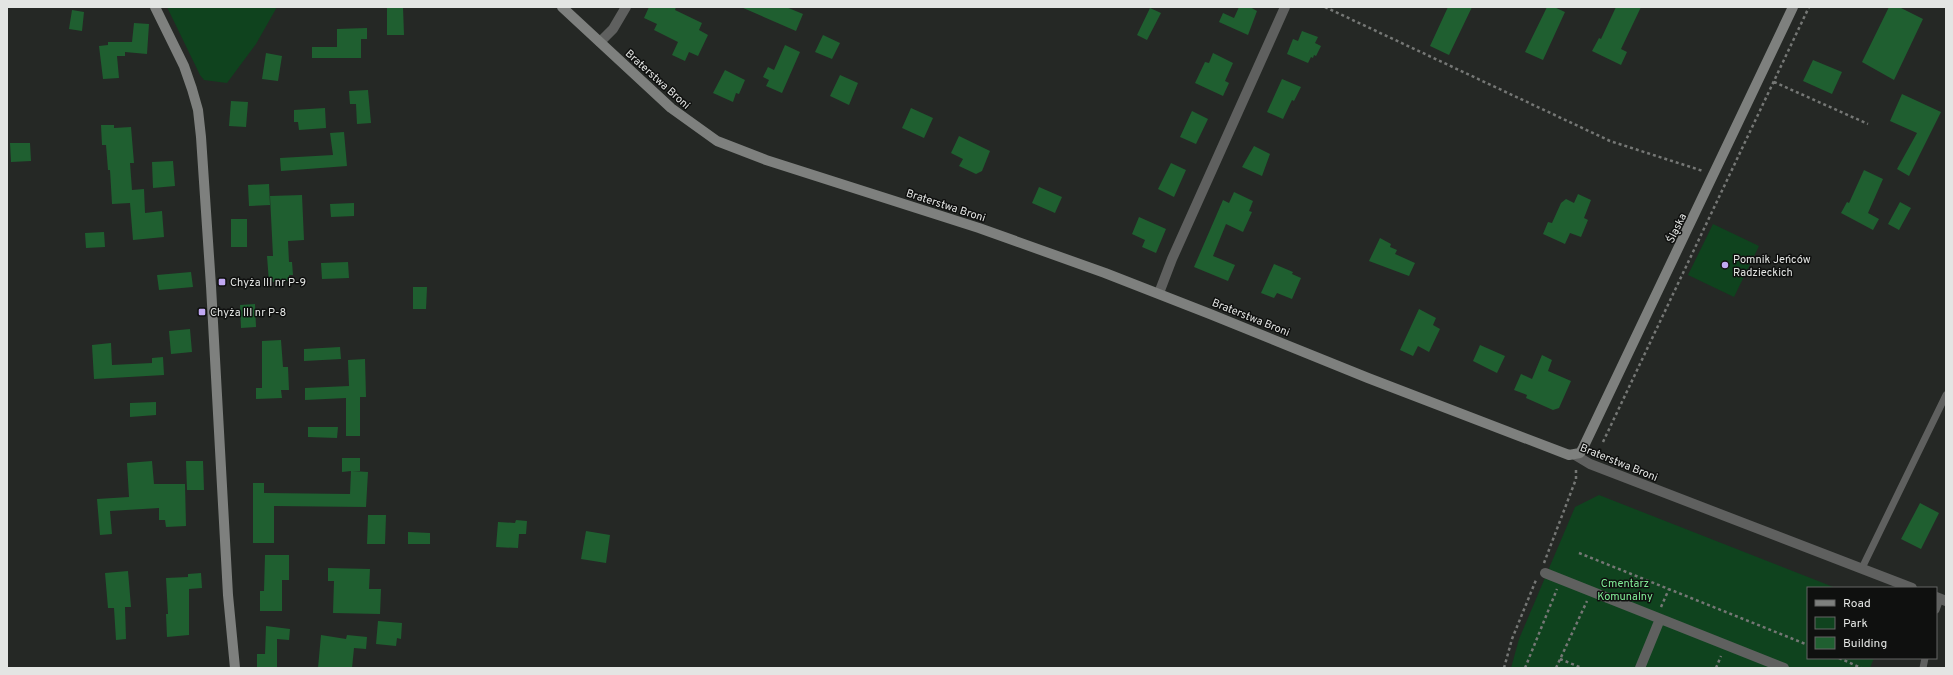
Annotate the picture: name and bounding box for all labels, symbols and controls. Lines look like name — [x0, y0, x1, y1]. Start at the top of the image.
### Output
street label: Braterstwa Broni — [622, 47, 693, 113]
street label: Braterstwa Broni — [904, 187, 987, 225]
street label: Śląska — [1663, 210, 1690, 246]
place label: Pomnik Jeńców Radzieckich — [1733, 253, 1811, 280]
marker: Pomnik Jeńców Radzieckich — [1720, 260, 1730, 270]
place label: Chyża III nr P-9 — [230, 276, 306, 290]
marker: Chyża III nr P-9 — [217, 277, 227, 287]
street label: Braterstwa Broni — [1210, 296, 1292, 340]
place label: Chyża III nr P-8 — [210, 306, 286, 320]
marker: Chyża III nr P-8 — [197, 307, 207, 317]
street label: Braterstwa Broni — [1578, 441, 1660, 485]
park label: Cmentarz Komunalny — [1597, 577, 1653, 604]
legend — [1807, 587, 1937, 659]
text: Road — [1843, 596, 1871, 612]
text: Park — [1843, 616, 1868, 632]
text: Building — [1843, 636, 1887, 652]

